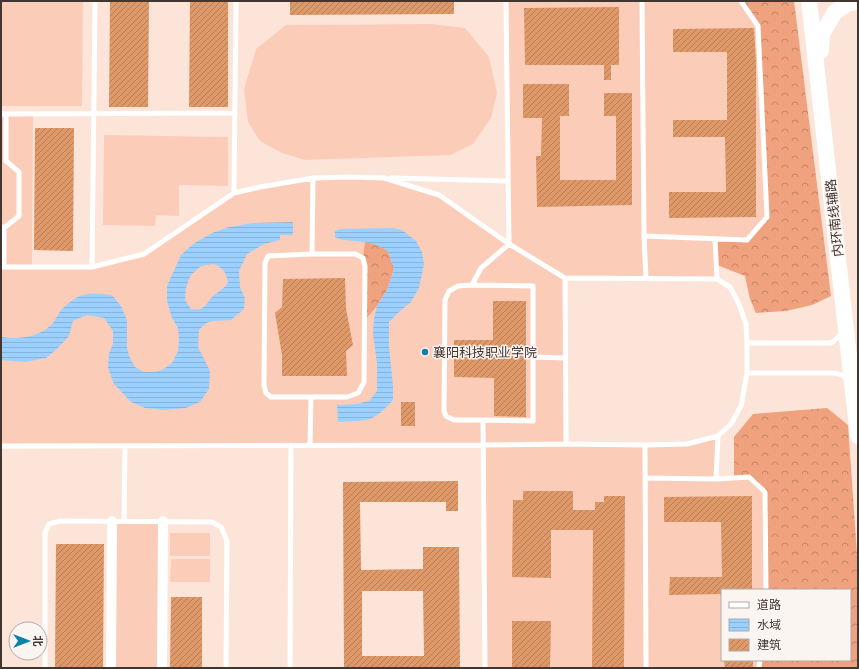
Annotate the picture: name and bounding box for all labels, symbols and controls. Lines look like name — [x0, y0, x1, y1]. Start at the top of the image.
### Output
street label: 内环南线辅路 — [822, 178, 846, 258]
place label: 襄阳科技职业学院 — [433, 344, 537, 360]
marker: 襄阳科技职业学院 — [420, 347, 430, 357]
legend — [721, 589, 851, 661]
text: 道路 — [757, 597, 781, 612]
text: 水域 — [757, 617, 781, 632]
north arrow — [8, 621, 48, 661]
text: 北 — [31, 636, 45, 647]
text: 建筑 — [757, 637, 781, 652]

